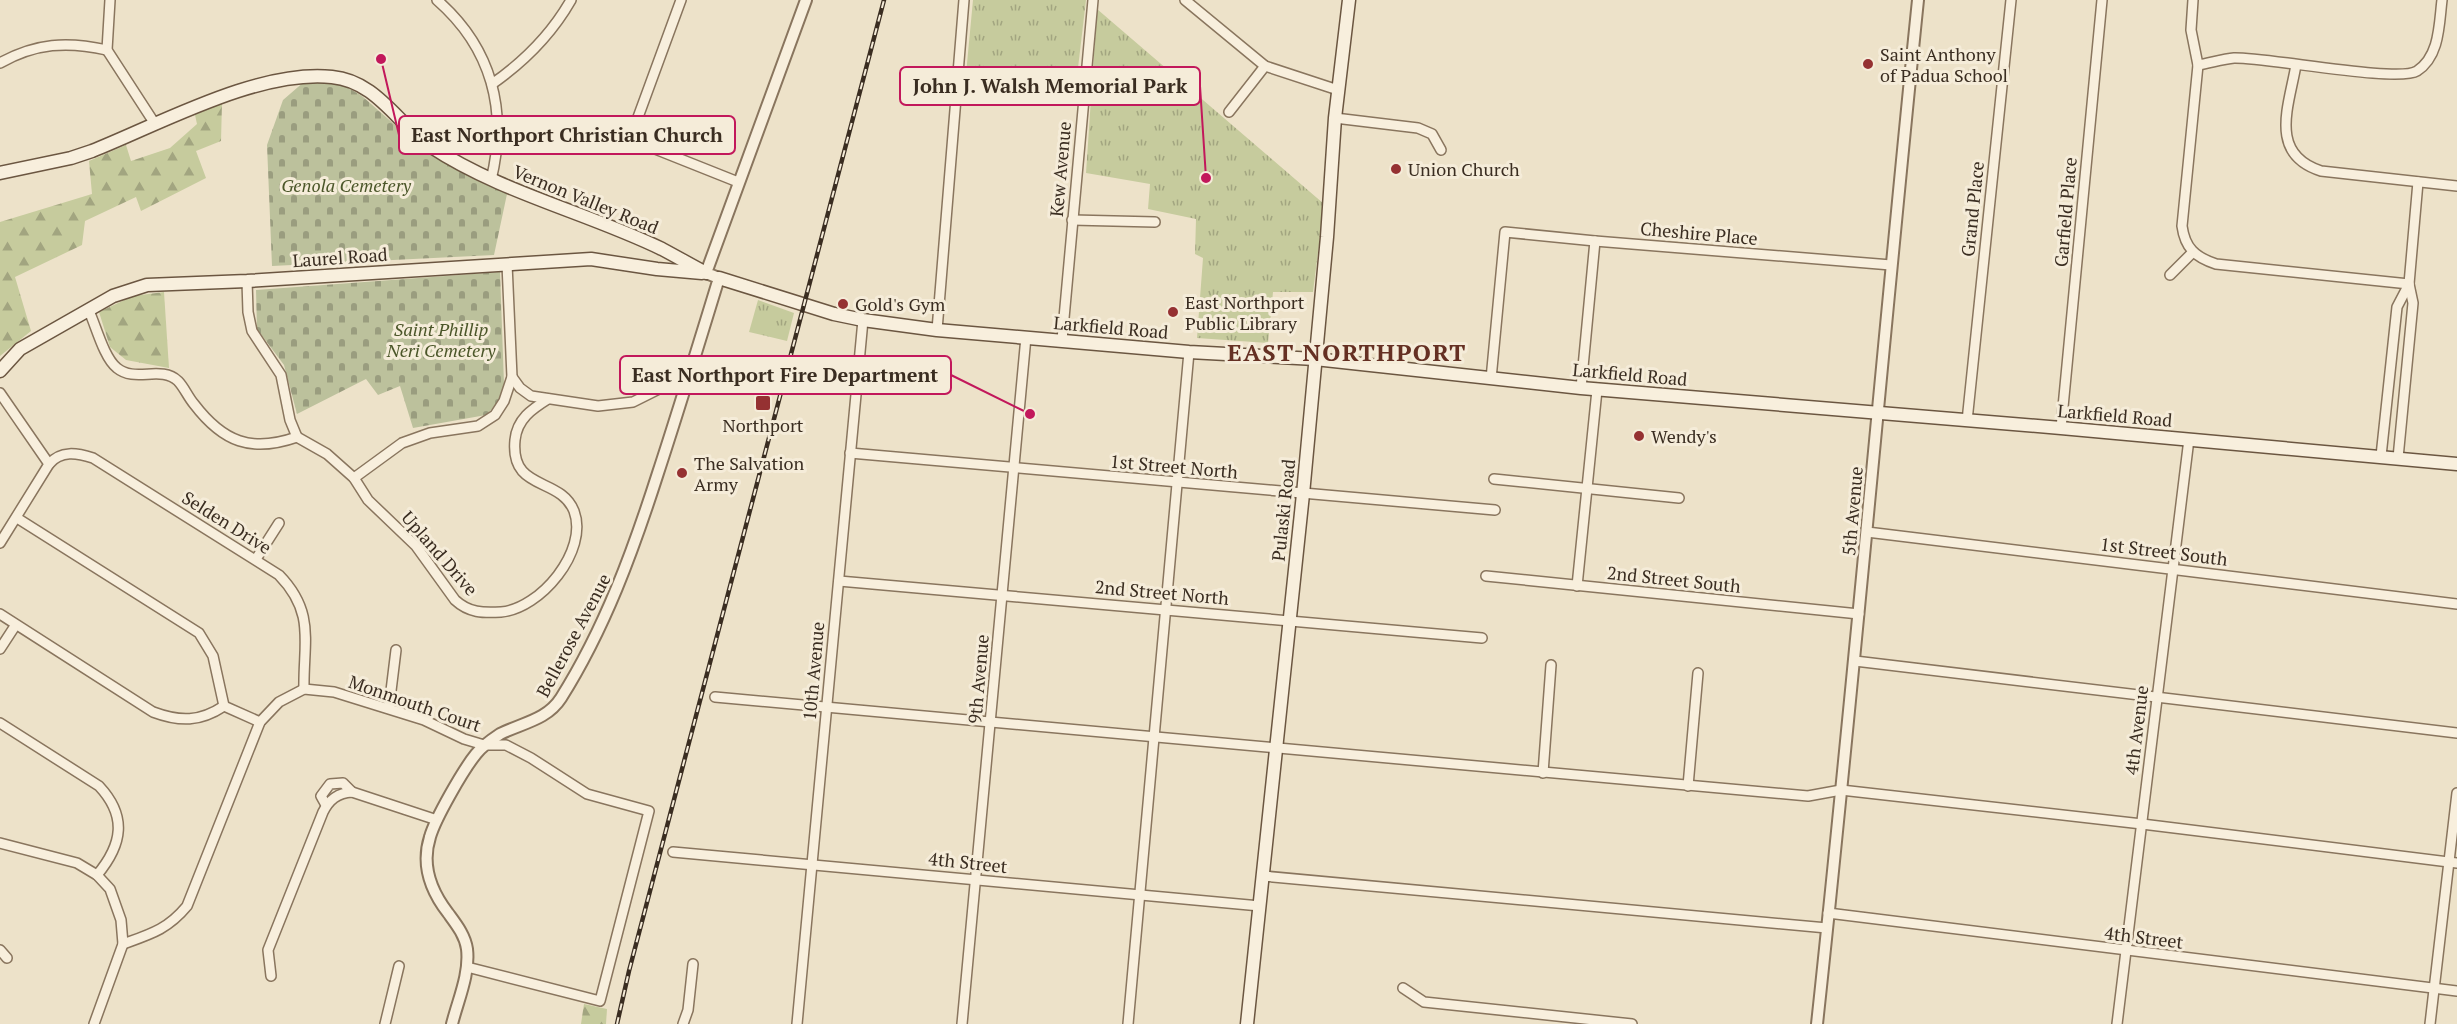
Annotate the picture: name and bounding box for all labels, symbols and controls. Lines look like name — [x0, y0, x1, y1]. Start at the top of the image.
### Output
place label: Saint Anthony of Padua School — [1880, 42, 2008, 87]
marker: Saint Anthony of Padua School — [1861, 57, 1875, 71]
callout: John J. Walsh Memorial Park — [900, 67, 1200, 105]
text: John J. Walsh Memorial Park — [913, 72, 1188, 99]
callout: East Northport Christian Church — [399, 116, 735, 154]
street label: Kew Avenue — [1044, 120, 1076, 218]
text: East Northport Christian Church — [411, 121, 723, 148]
street label: Garfield Place — [2048, 156, 2082, 268]
place label: Union Church — [1408, 157, 1520, 181]
street label: Vernon Valley Road — [510, 159, 662, 239]
street label: Grand Place — [1955, 160, 1989, 258]
marker: Union Church — [1389, 162, 1403, 176]
park label: Genola Cemetery — [281, 173, 412, 197]
street label: Cheshire Place — [1639, 216, 1759, 250]
street label: Laurel Road — [292, 242, 388, 272]
place label: East Northport Public Library — [1185, 290, 1305, 335]
place label: Gold's Gym — [855, 292, 946, 316]
marker: Gold's Gym — [836, 297, 850, 311]
marker: East Northport Public Library — [1166, 305, 1180, 319]
street label: Larkfield Road — [1053, 310, 1169, 344]
park label: Saint Phillip Neri Cemetery — [386, 317, 496, 362]
district label: EAST NORTHPORT — [1227, 336, 1467, 368]
callout: East Northport Fire Department — [620, 356, 951, 394]
street label: Larkfield Road — [1572, 357, 1688, 391]
text: East Northport Fire Department — [632, 361, 938, 388]
marker: Northport — [754, 394, 772, 412]
street label: Larkfield Road — [2057, 398, 2173, 432]
place label: Northport — [722, 413, 804, 437]
place label: Wendy's — [1651, 424, 1717, 448]
marker: Wendy's — [1632, 429, 1646, 443]
street label: 1st Street North — [1109, 448, 1239, 484]
place label: The Salvation Army — [694, 451, 805, 496]
street label: Pulaski Road — [1266, 458, 1300, 562]
street label: 5th Avenue — [1836, 465, 1868, 557]
marker: The Salvation Army — [675, 466, 689, 480]
street label: Selden Drive — [178, 485, 276, 559]
street label: Upland Drive — [397, 506, 483, 600]
street label: 1st Street South — [2099, 531, 2229, 571]
street label: 2nd Street South — [1606, 560, 1742, 598]
street label: Bellerose Avenue — [530, 569, 616, 701]
street label: 2nd Street North — [1094, 574, 1230, 610]
street label: 10th Avenue — [797, 620, 829, 722]
street label: 9th Avenue — [962, 633, 994, 725]
street label: Monmouth Court — [346, 669, 485, 737]
street label: 4th Avenue — [2119, 684, 2153, 776]
street label: 4th Street — [927, 846, 1009, 878]
street label: 4th Street — [2103, 920, 2185, 954]

